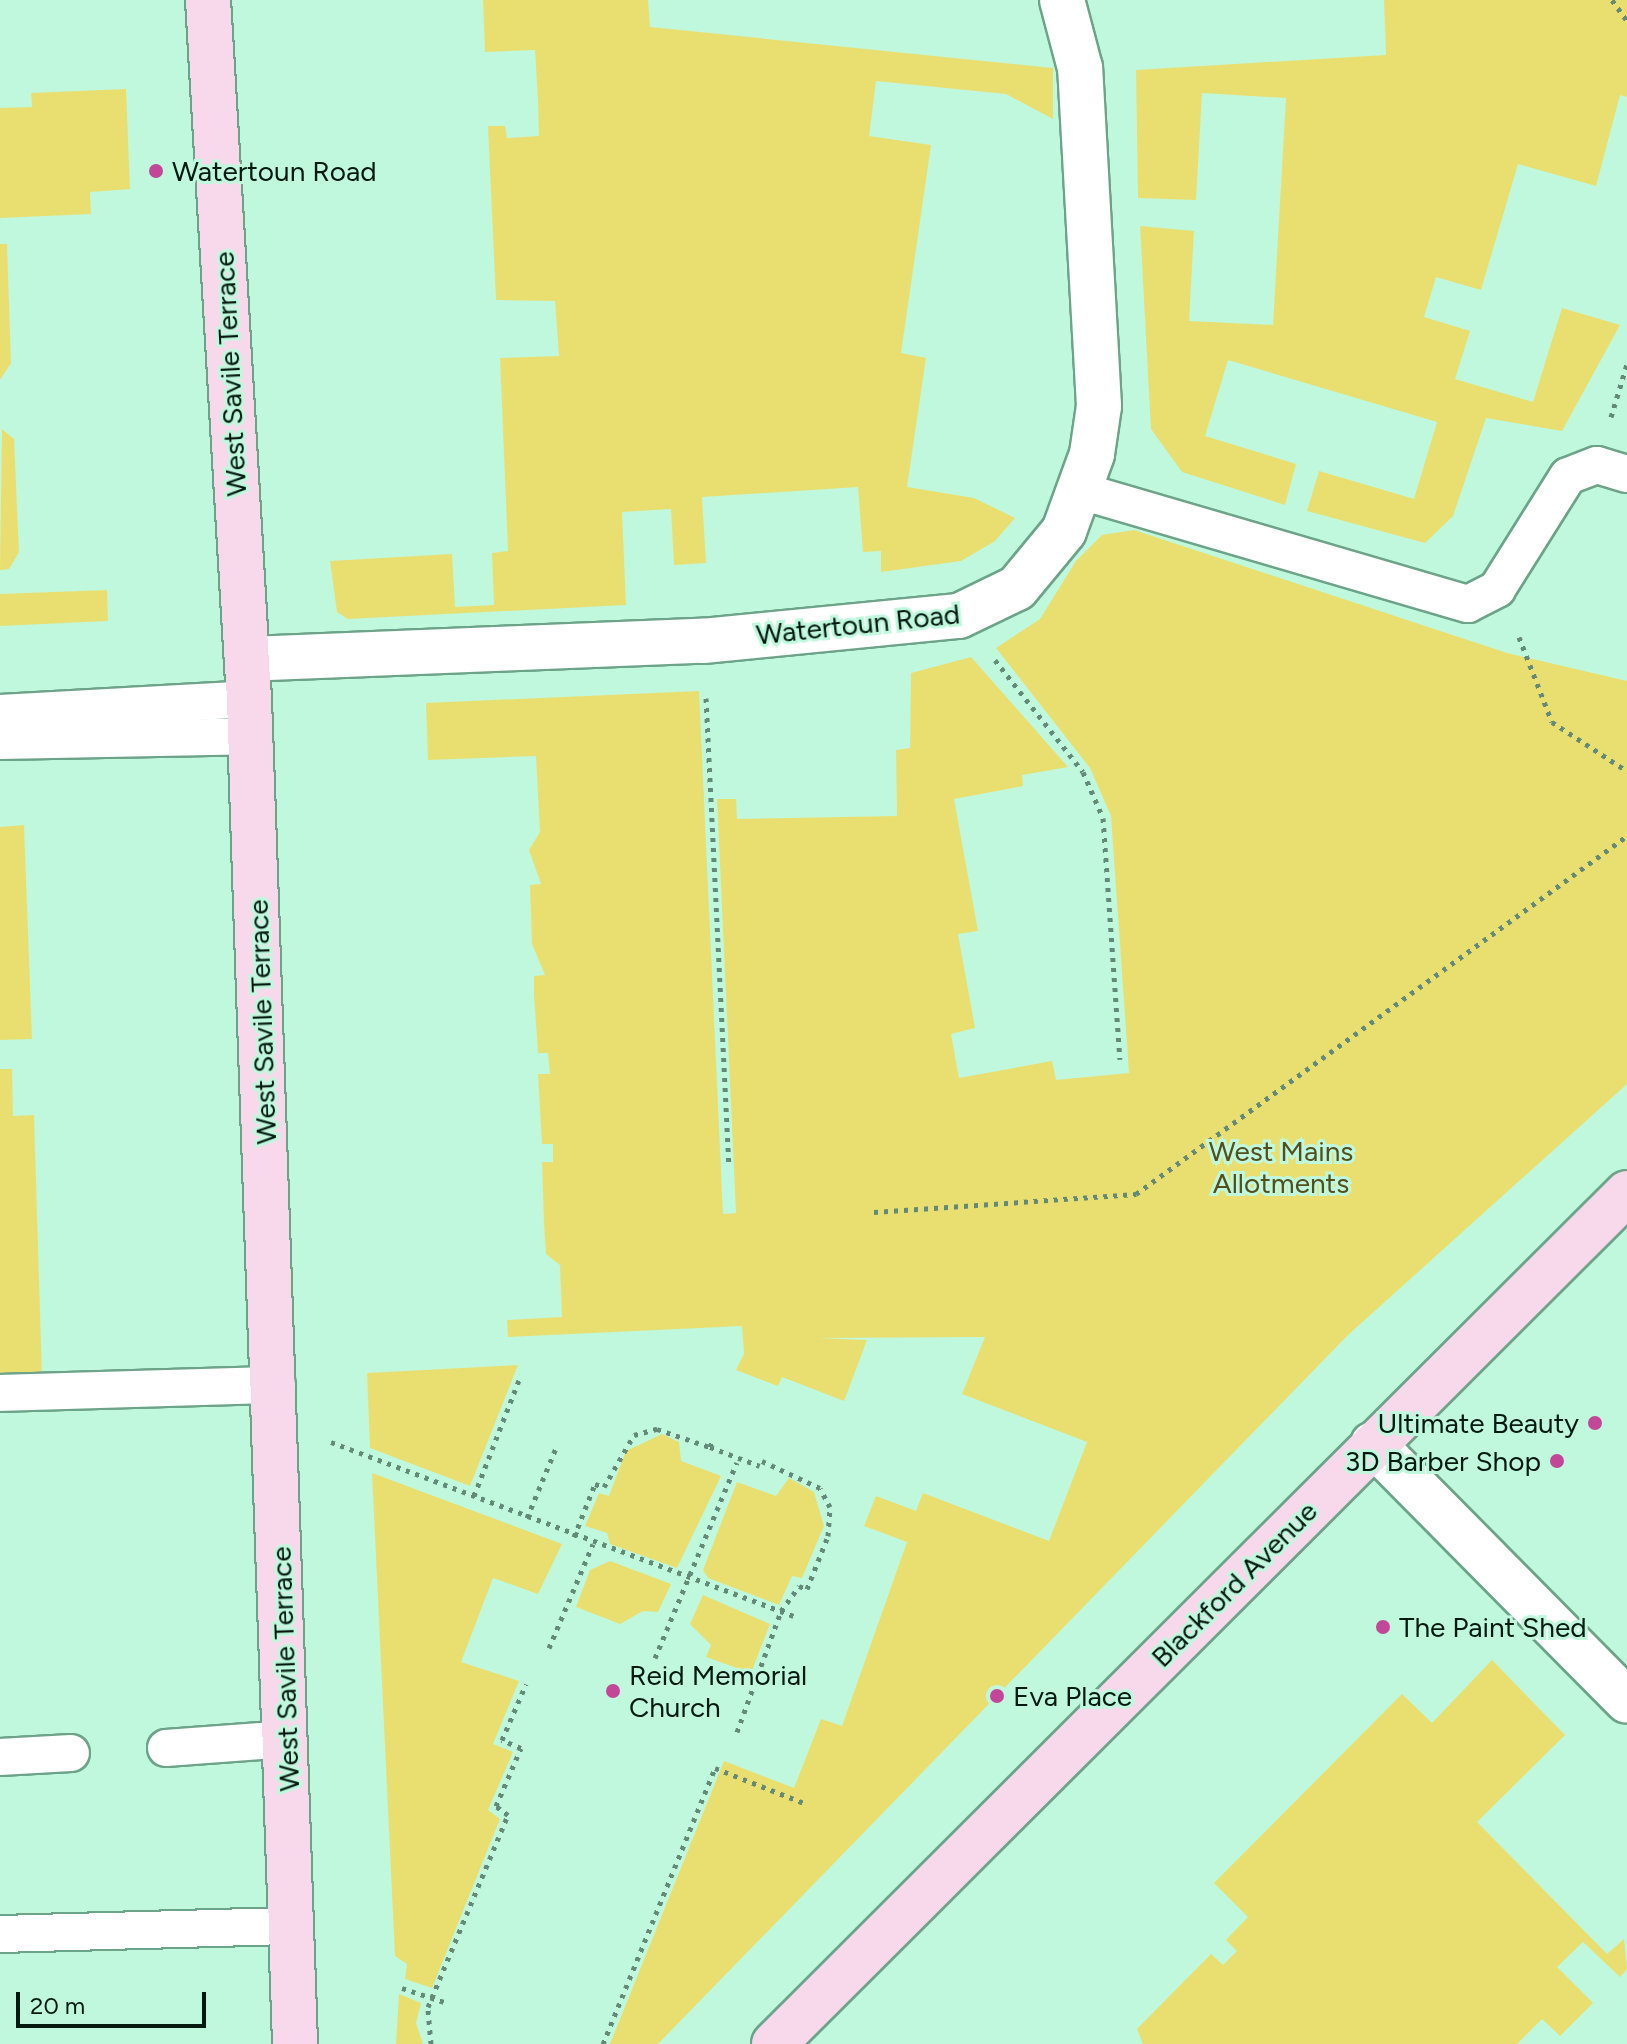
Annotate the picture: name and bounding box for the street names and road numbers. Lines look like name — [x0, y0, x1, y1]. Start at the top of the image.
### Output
street label: West Savile Terrace — [207, 251, 253, 497]
street label: Watertoun Road — [754, 597, 962, 651]
street label: West Savile Terrace — [241, 899, 283, 1145]
street label: Blackford Avenue — [1144, 1494, 1324, 1674]
street label: West Savile Terrace — [264, 1546, 306, 1792]

